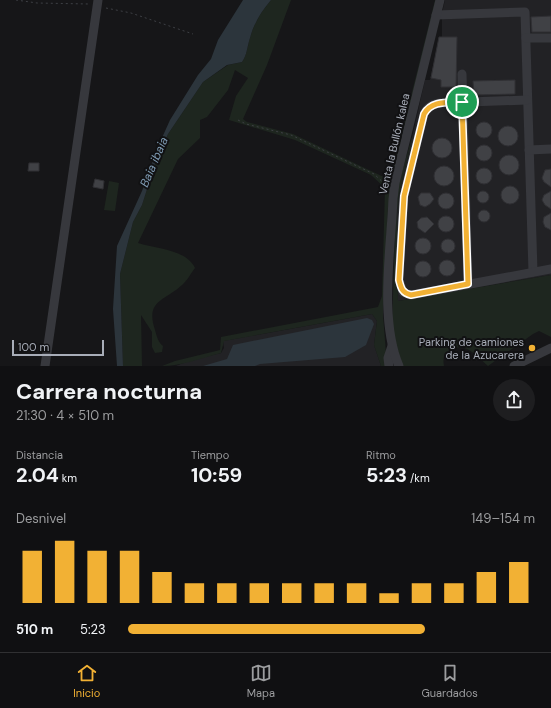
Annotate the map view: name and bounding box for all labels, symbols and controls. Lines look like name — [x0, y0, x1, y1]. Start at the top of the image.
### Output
pin — [445, 85, 479, 119]
icon: arrive — [451, 91, 473, 113]
street label: Venta la Bullón kalea — [376, 92, 412, 196]
water label: Baia ibaia — [136, 134, 172, 190]
place label: Parking de camiones de la Azucarera — [419, 335, 524, 362]
scale bar — [12, 338, 104, 357]
text: 100 m — [18, 340, 49, 354]
marker: Parking de camiones de la Azucarera — [527, 343, 537, 353]
text: Carrera nocturna — [16, 377, 202, 406]
button: share — [493, 379, 535, 421]
text: 21:30 · 4 × 510 m — [16, 407, 114, 424]
text: Distancia — [16, 448, 63, 462]
text: Tiempo — [191, 448, 229, 462]
text: Ritmo — [366, 448, 396, 462]
text: 2.04 — [16, 462, 59, 488]
text: 10:59 — [191, 462, 242, 488]
text: 5:23 — [366, 462, 407, 488]
text: km — [59, 471, 77, 485]
text: /km — [407, 471, 430, 485]
text: Desnivel — [16, 510, 66, 527]
text: 149–154 m — [471, 510, 535, 527]
text: 510 m — [16, 621, 53, 638]
text: 5:23 — [80, 621, 106, 638]
tab: Inicio — [73, 662, 100, 700]
tab: Mapa — [247, 662, 275, 700]
tab: Guardados — [421, 662, 478, 700]

